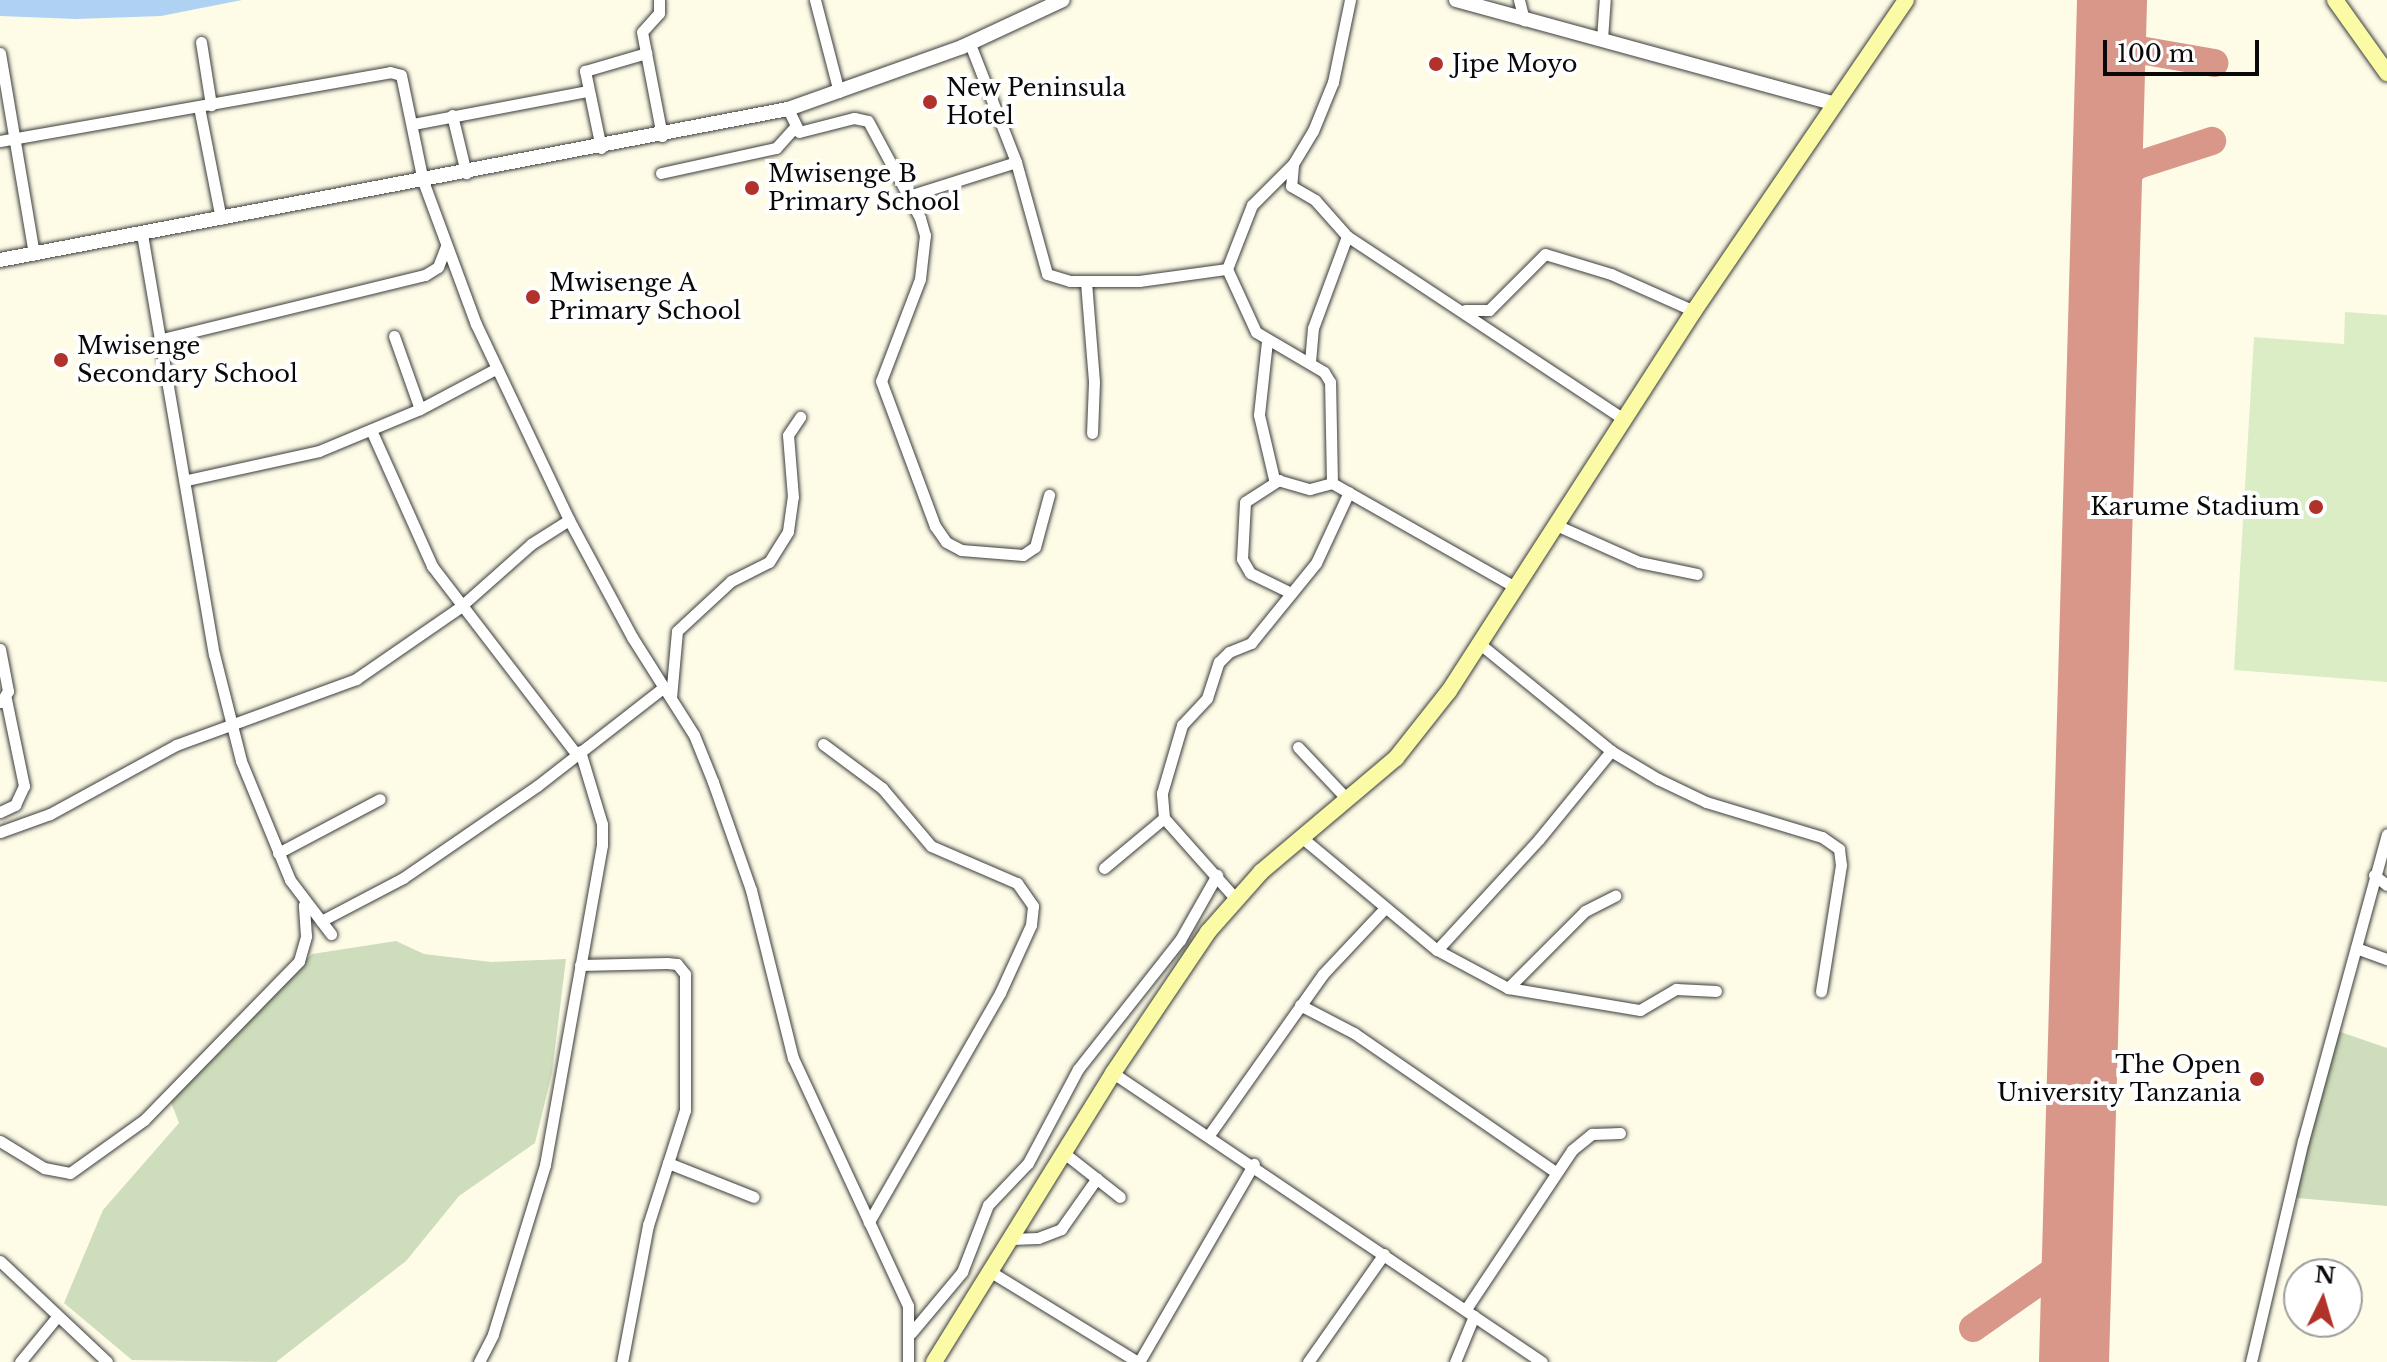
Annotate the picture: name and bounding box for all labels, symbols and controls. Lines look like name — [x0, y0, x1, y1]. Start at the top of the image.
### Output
scale bar — [2107, 24, 2263, 74]
text: 100 m — [2117, 39, 2195, 68]
place label: Jipe Moyo — [1452, 50, 1578, 78]
marker: Jipe Moyo — [1427, 55, 1445, 73]
place label: New Peninsula Hotel — [946, 74, 1127, 130]
marker: New Peninsula Hotel — [921, 93, 939, 111]
place label: Mwisenge B Primary School — [768, 160, 961, 216]
marker: Mwisenge B Primary School — [743, 179, 761, 197]
place label: Mwisenge A Primary School — [549, 269, 742, 325]
marker: Mwisenge A Primary School — [524, 288, 542, 306]
place label: Mwisenge Secondary School — [77, 332, 299, 388]
marker: Mwisenge Secondary School — [52, 351, 70, 369]
place label: Karume Stadium — [2090, 493, 2300, 521]
marker: Karume Stadium — [2307, 498, 2325, 516]
place label: The Open University Tanzania — [1996, 1051, 2241, 1107]
marker: The Open University Tanzania — [2248, 1070, 2266, 1088]
north arrow — [2283, 1258, 2363, 1338]
text: N — [2313, 1261, 2336, 1290]

